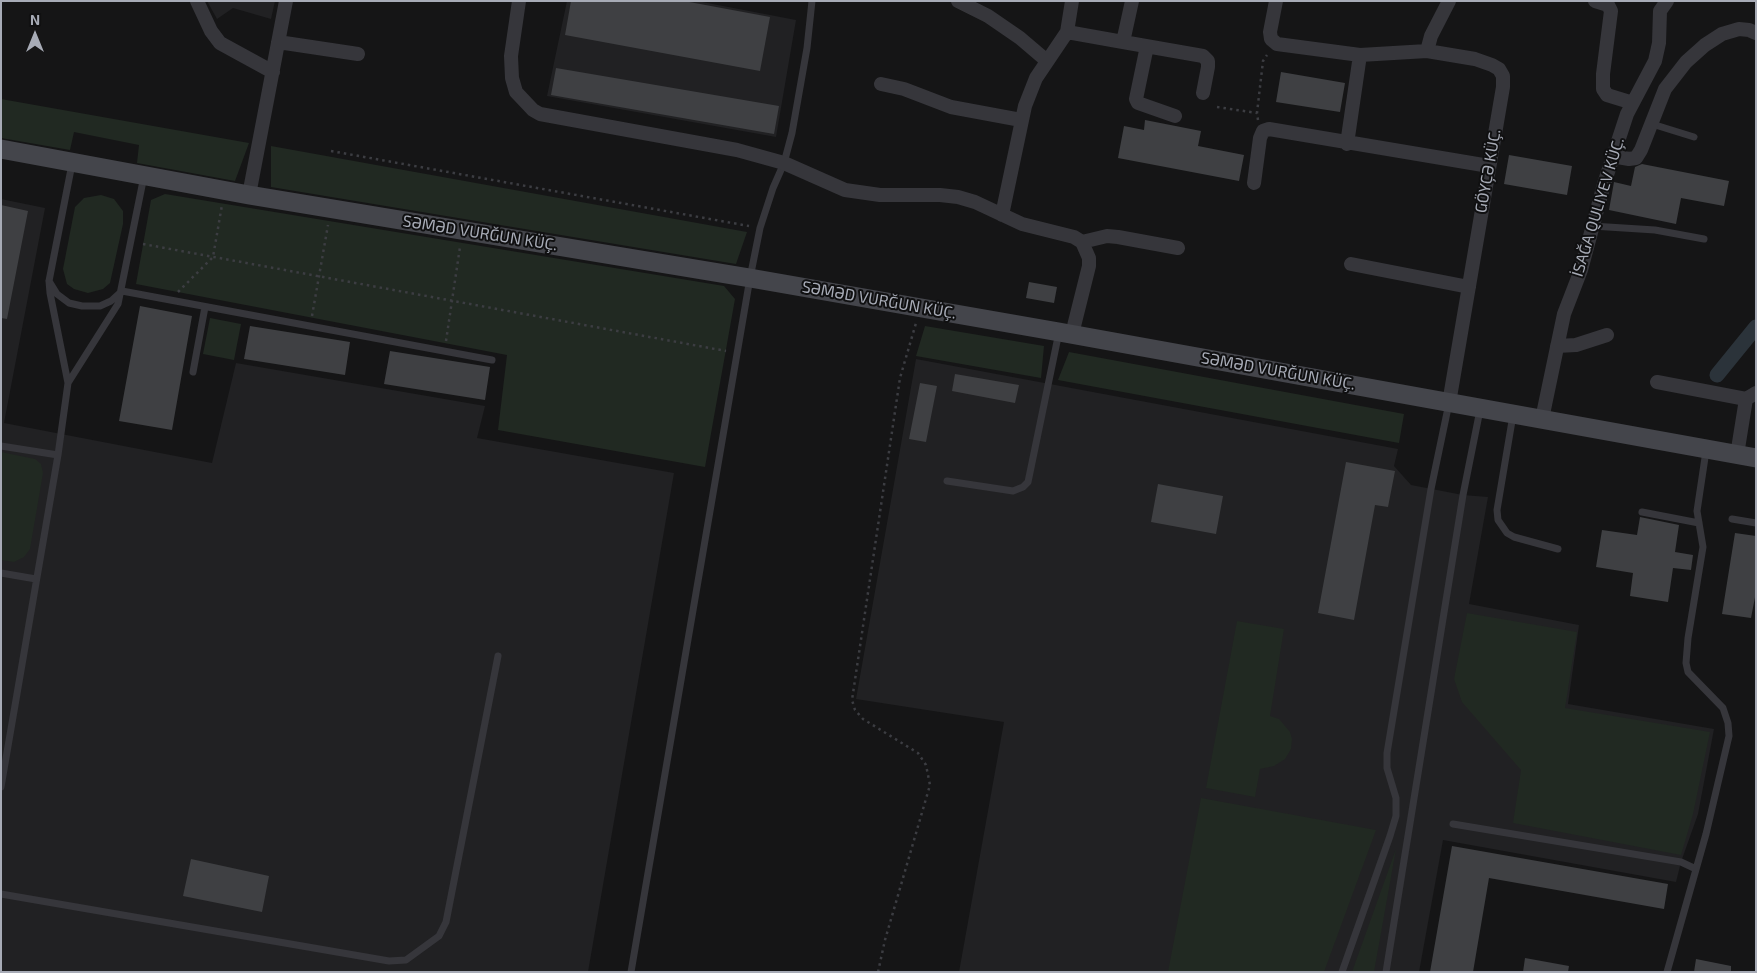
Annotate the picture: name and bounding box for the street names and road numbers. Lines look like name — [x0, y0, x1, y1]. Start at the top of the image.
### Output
street label: GÖYÇƏ KÜÇ. — [1471, 127, 1505, 215]
street label: İSAĞA QULIYEV KÜÇ. — [1568, 135, 1628, 279]
street label: SƏMƏD VURĞUN KÜÇ. — [401, 211, 559, 255]
street label: SƏMƏD VURĞUN KÜÇ. — [800, 277, 958, 323]
street label: SƏMƏD VURĞUN KÜÇ. — [1199, 348, 1357, 394]

